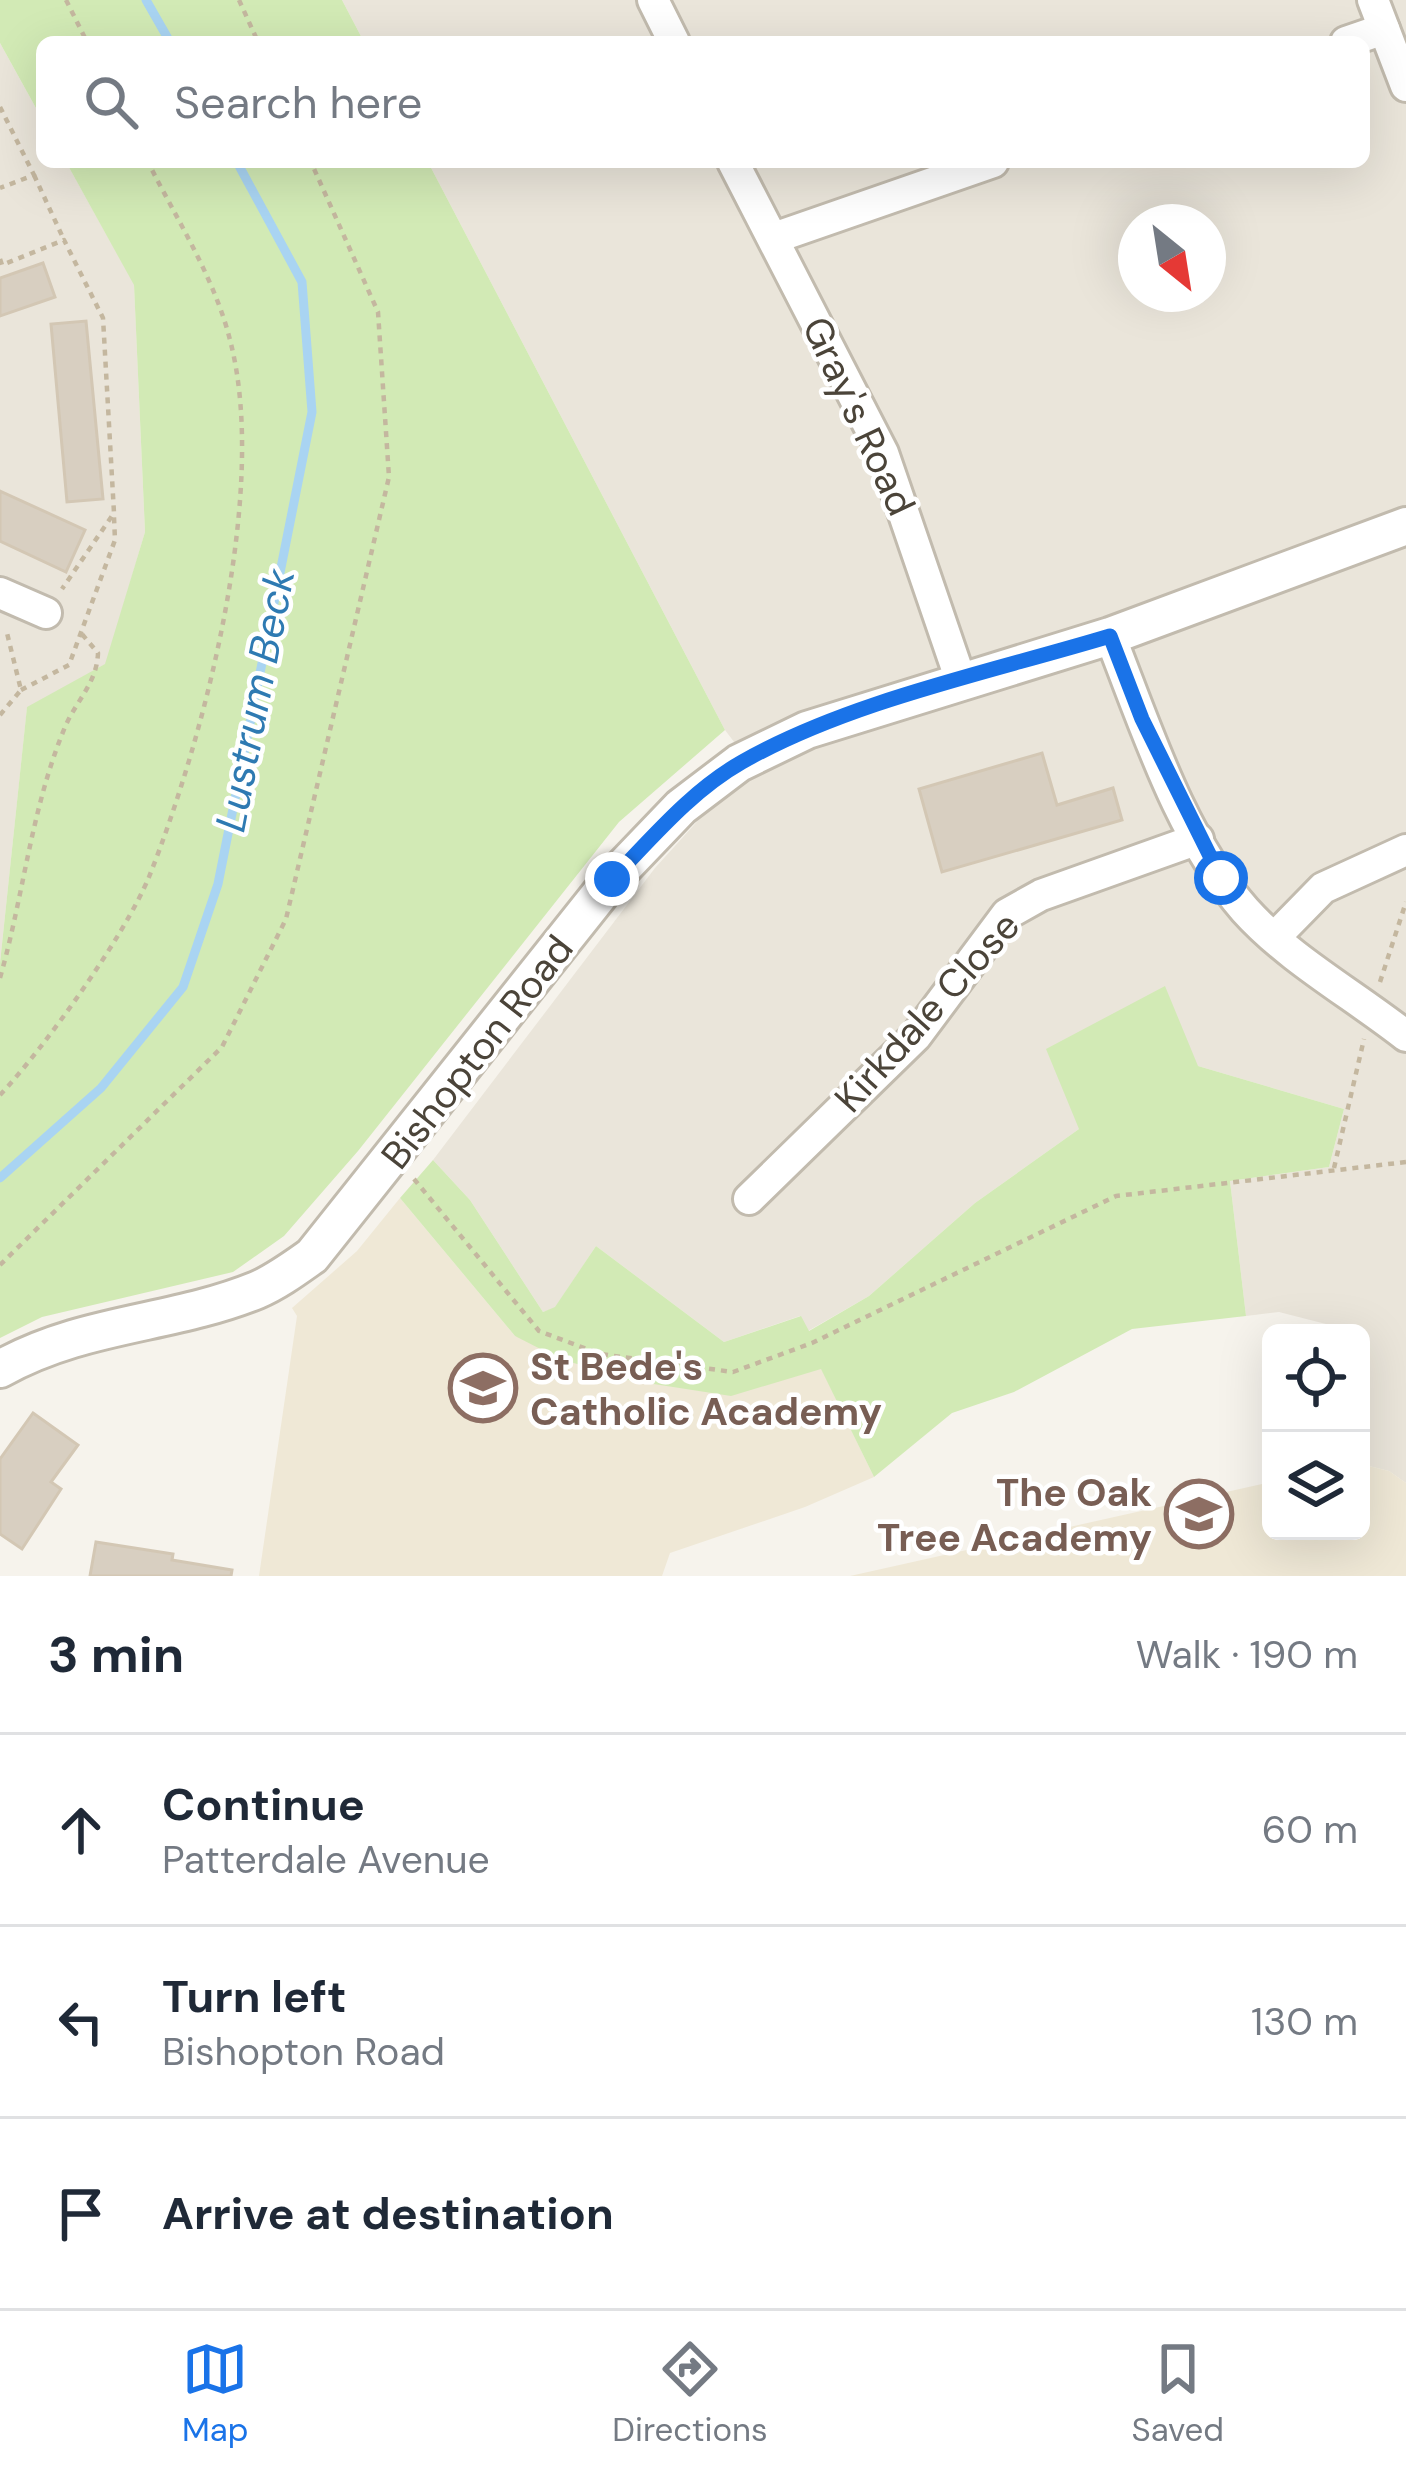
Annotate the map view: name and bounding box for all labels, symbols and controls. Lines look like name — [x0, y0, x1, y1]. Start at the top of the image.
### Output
search box — [36, 36, 1370, 168]
icon: search — [78, 69, 144, 135]
text: Search here — [174, 73, 422, 132]
north arrow — [1118, 204, 1226, 312]
street label: Gray's Road — [791, 309, 927, 523]
water label: Lustrum Beck — [203, 563, 308, 836]
route start — [1194, 851, 1248, 905]
route end — [585, 852, 639, 906]
street label: Kirkdale Close — [823, 901, 1031, 1123]
street label: Bishopton Road — [370, 925, 584, 1179]
map controls — [1262, 1324, 1370, 1540]
button: locate — [1262, 1324, 1370, 1432]
place label: St Bede's Catholic Academy — [530, 1341, 882, 1437]
school or university icon: St Bede's Catholic Academy — [448, 1353, 518, 1423]
button: layers — [1262, 1432, 1370, 1540]
place label: The Oak Tree Academy — [877, 1467, 1152, 1563]
school or university icon: The Oak Tree Academy — [1164, 1479, 1234, 1549]
text: 3 min — [48, 1621, 184, 1688]
text: Walk · 190 m — [1136, 1629, 1358, 1680]
text: Continue — [162, 1775, 365, 1834]
icon: ahead — [48, 1797, 114, 1863]
text: 60 m — [1262, 1804, 1358, 1855]
text: Patterdale Avenue — [162, 1834, 490, 1885]
text: Turn left — [162, 1967, 346, 2026]
icon: left — [48, 1989, 114, 2055]
text: 130 m — [1251, 1996, 1358, 2047]
text: Bishopton Road — [162, 2026, 445, 2077]
icon: arrive — [48, 2181, 114, 2247]
text: Arrive at destination — [162, 2184, 614, 2243]
tab: Map — [182, 2336, 248, 2451]
tab: Directions — [612, 2336, 768, 2451]
tab: Saved — [1132, 2336, 1224, 2451]

